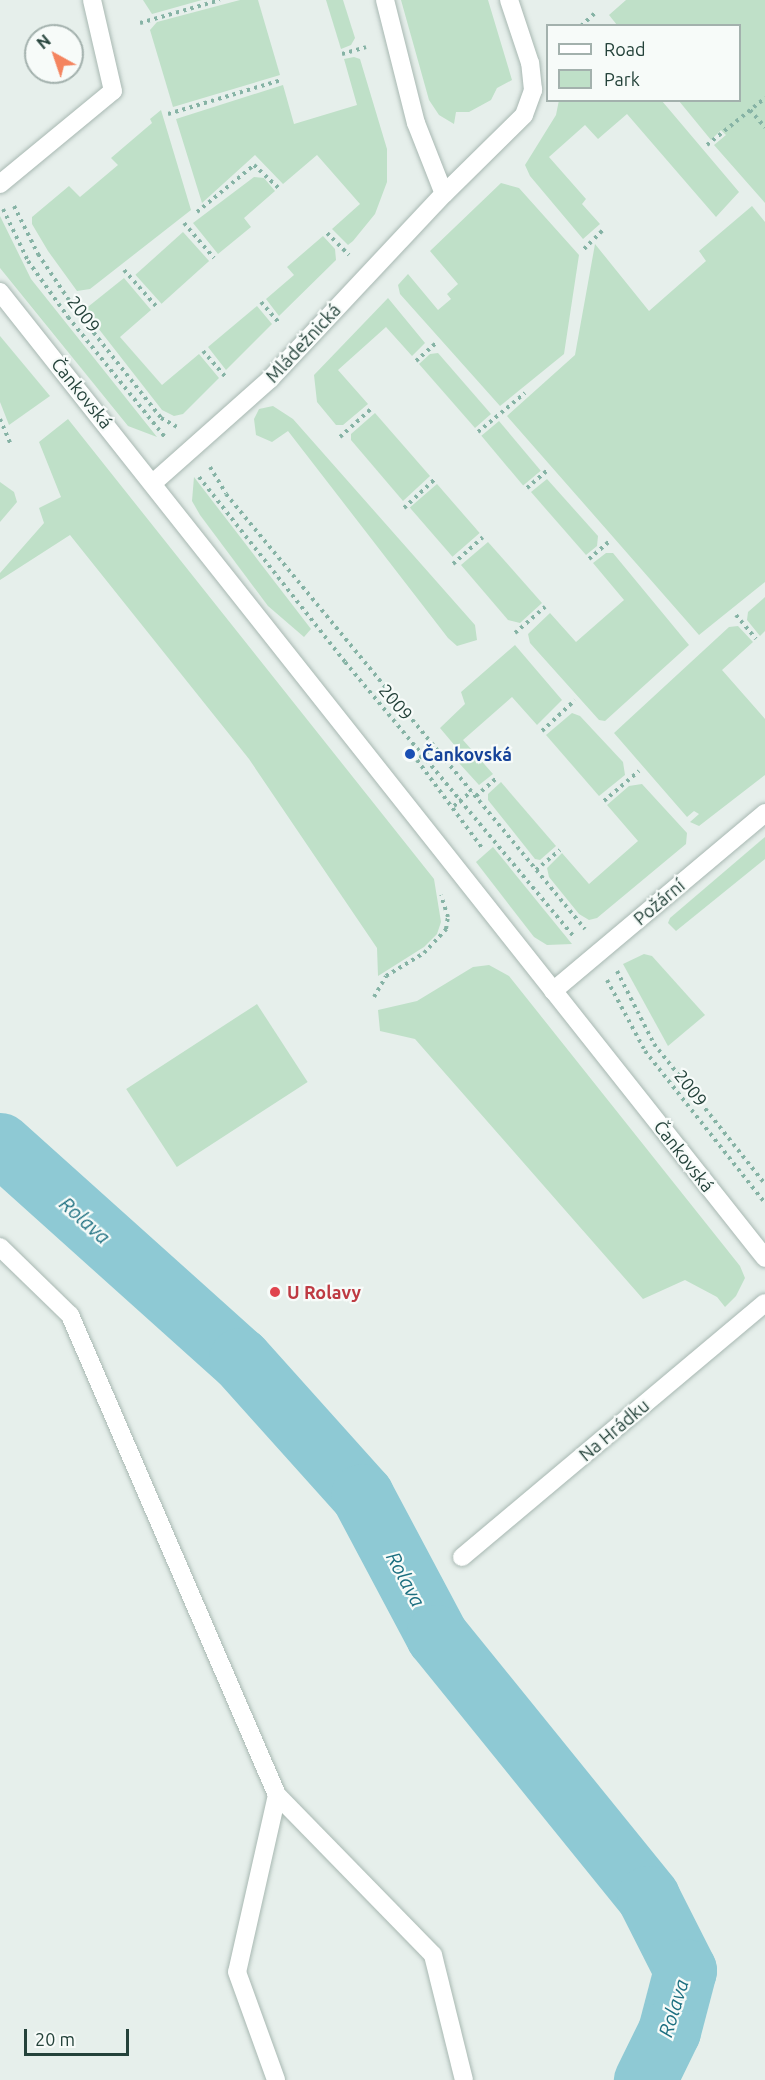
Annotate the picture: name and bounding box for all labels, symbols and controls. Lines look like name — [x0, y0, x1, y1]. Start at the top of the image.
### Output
north arrow — [24, 24, 84, 84]
legend — [546, 24, 741, 102]
text: N — [33, 31, 54, 52]
text: Road — [604, 39, 646, 59]
text: Park — [604, 69, 640, 89]
street label: 2009 — [63, 291, 105, 337]
street label: Mládežnická — [261, 299, 345, 387]
street label: Čankovská — [47, 353, 117, 433]
street label: 2009 — [375, 680, 417, 724]
place label: Čankovská — [422, 743, 512, 765]
marker: Čankovská — [403, 747, 417, 761]
street label: Požární — [629, 874, 689, 930]
street label: 2009 — [670, 1065, 712, 1111]
street label: Čankovská — [649, 1116, 719, 1196]
water label: Rolava — [55, 1191, 115, 1249]
place label: U Rolavy — [287, 1281, 361, 1303]
marker: U Rolavy — [268, 1285, 282, 1299]
street label: Na Hrádku — [575, 1395, 653, 1465]
water label: Rolava — [382, 1547, 430, 1611]
water label: Rolava — [653, 1976, 693, 2040]
scale bar — [27, 2017, 132, 2055]
text: 20 m — [35, 2029, 75, 2049]

